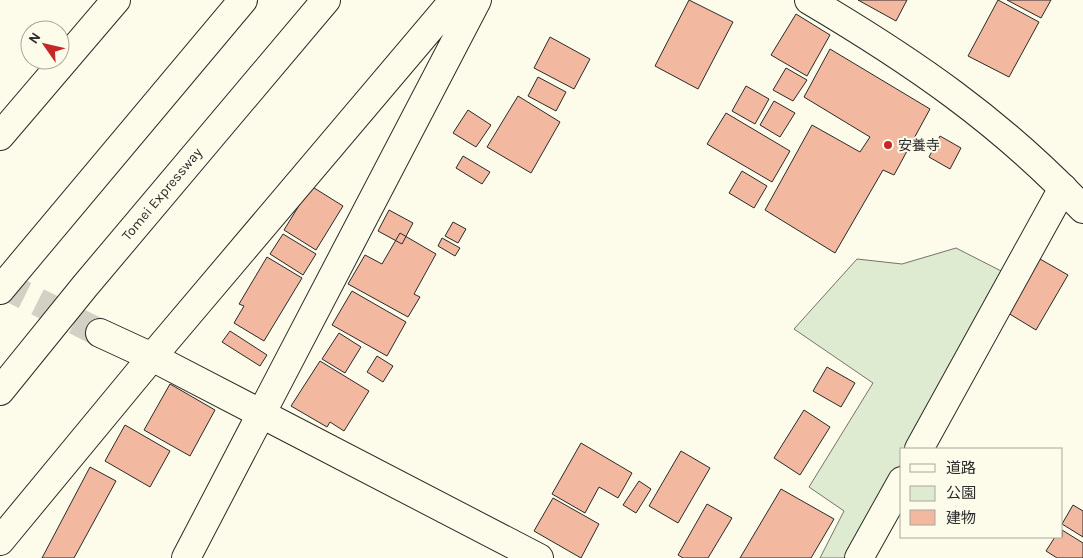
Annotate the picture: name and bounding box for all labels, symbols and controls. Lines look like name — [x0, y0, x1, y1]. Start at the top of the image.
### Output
north arrow — [20, 20, 70, 70]
text: N — [25, 29, 44, 47]
place label: 安養寺 — [898, 137, 940, 154]
marker: 安養寺 — [882, 139, 894, 151]
street label: Tomei Expressway — [118, 144, 206, 244]
legend — [900, 448, 1063, 538]
text: 道路 — [946, 459, 976, 477]
text: 公園 — [946, 484, 976, 502]
text: 建物 — [946, 509, 976, 527]

